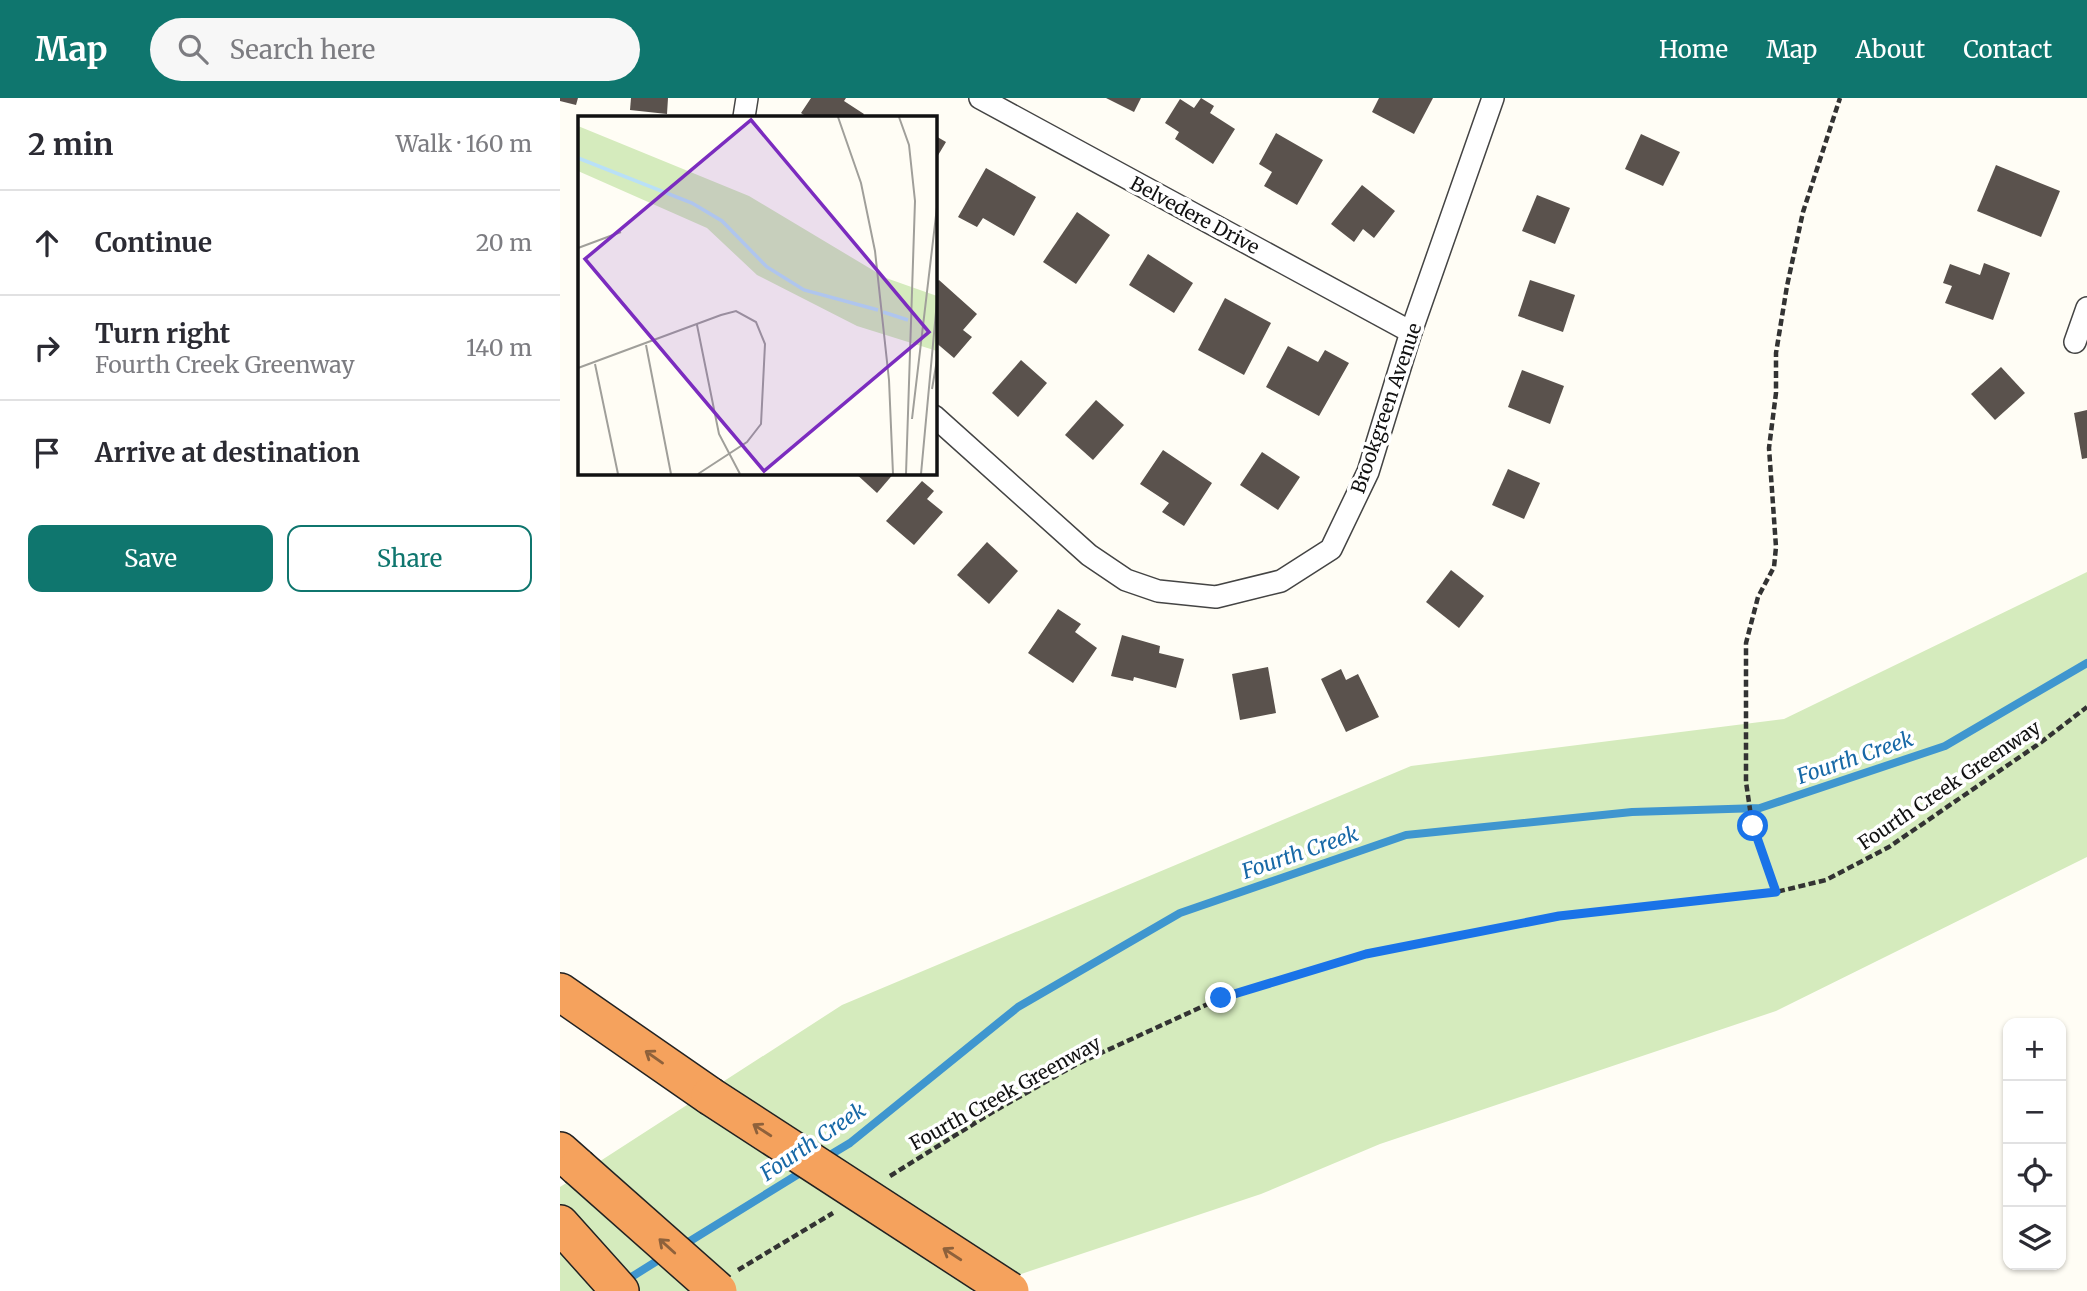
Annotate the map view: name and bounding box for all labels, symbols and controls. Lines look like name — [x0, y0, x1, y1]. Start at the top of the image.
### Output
search box — [150, 18, 640, 81]
text: Map — [35, 29, 108, 70]
icon: search — [174, 30, 212, 68]
text: Search here — [230, 33, 375, 66]
text: Home — [1659, 34, 1728, 65]
text: Map — [1766, 34, 1817, 65]
text: About — [1855, 34, 1925, 65]
text: Contact — [1963, 34, 2052, 65]
inset map — [578, 116, 936, 474]
text: 2 min — [28, 125, 113, 163]
text: Walk · 160 m — [396, 129, 532, 158]
street label: Belvedere Drive — [1126, 171, 1264, 259]
icon: ahead — [28, 224, 66, 262]
text: Continue — [95, 226, 212, 259]
text: 20 m — [476, 228, 532, 257]
text: Turn right — [95, 317, 230, 350]
street label: Brookgreen Avenue — [1346, 320, 1426, 496]
icon: right — [28, 329, 66, 367]
text: 140 m — [466, 333, 532, 362]
text: Fourth Creek Greenway — [95, 350, 355, 379]
icon: arrive — [28, 434, 66, 472]
text: Arrive at destination — [95, 436, 360, 469]
button: Save — [28, 525, 273, 592]
button: Share — [287, 525, 532, 592]
street label: Fourth Creek Greenway — [1853, 715, 2045, 855]
water label: Fourth Creek — [1792, 725, 1917, 790]
route start — [1737, 810, 1768, 841]
water label: Fourth Creek — [1237, 820, 1362, 885]
route end — [1205, 982, 1236, 1013]
map controls — [2003, 1018, 2066, 1270]
button: + — [2003, 1018, 2066, 1081]
street label: Fourth Creek Greenway — [905, 1031, 1105, 1155]
one-way arrow — [645, 1050, 664, 1064]
button: − — [2003, 1081, 2066, 1144]
water label: Fourth Creek — [754, 1096, 871, 1187]
one-way arrow — [753, 1122, 772, 1137]
button: locate — [2003, 1144, 2066, 1207]
button: layers — [2003, 1207, 2066, 1270]
one-way arrow — [659, 1237, 676, 1254]
one-way arrow — [943, 1246, 963, 1260]

